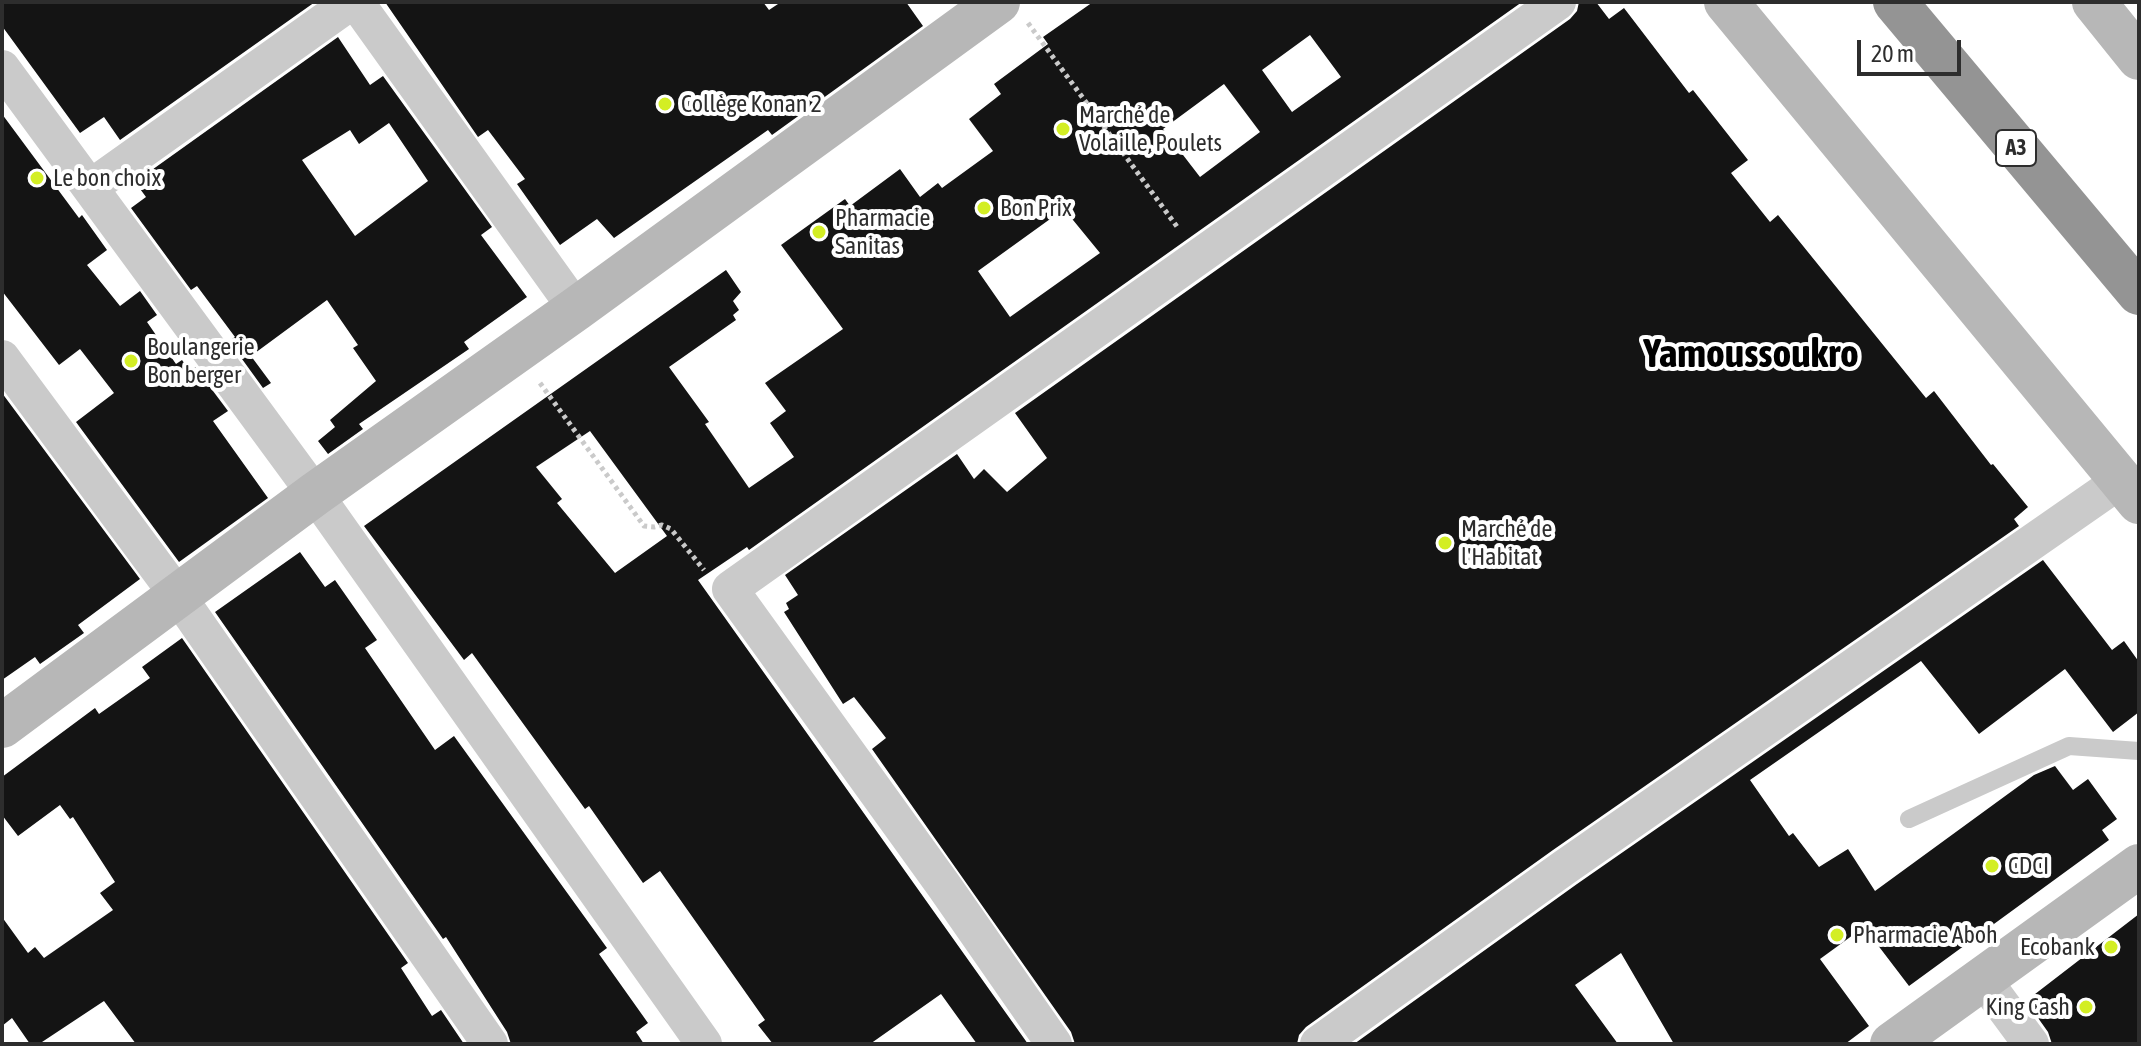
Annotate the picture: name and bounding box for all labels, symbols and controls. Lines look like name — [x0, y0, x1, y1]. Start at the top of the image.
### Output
scale bar — [1861, 24, 1965, 74]
text: 20 m — [1871, 40, 1914, 67]
place label: Collège Konan 2 — [681, 90, 822, 118]
marker: Collège Konan 2 — [656, 95, 674, 113]
place label: Marché de Volaille, Poulets — [1079, 101, 1222, 157]
marker: Marché de Volaille, Poulets — [1054, 120, 1072, 138]
road number: A3 — [1996, 130, 2036, 166]
place label: Le bon choix — [53, 164, 161, 192]
marker: Le bon choix — [28, 169, 46, 187]
place label: Bon Prix — [1000, 194, 1072, 222]
marker: Bon Prix — [975, 199, 993, 217]
place label: Pharmacie Sanitas — [835, 204, 930, 260]
marker: Pharmacie Sanitas — [810, 223, 828, 241]
district label: Yamoussoukro — [1643, 330, 1859, 378]
place label: Boulangerie Bon berger — [147, 333, 255, 389]
marker: Boulangerie Bon berger — [122, 352, 140, 370]
place label: Marché de l'Habitat — [1461, 515, 1552, 571]
marker: Marché de l'Habitat — [1436, 534, 1454, 552]
place label: CDCI — [2008, 852, 2049, 880]
marker: CDCI — [1983, 857, 2001, 875]
place label: Pharmacie Aboh — [1853, 921, 1998, 949]
marker: Pharmacie Aboh — [1828, 926, 1846, 944]
place label: Ecobank — [2020, 933, 2095, 961]
marker: Ecobank — [2102, 938, 2120, 956]
place label: King Cash — [1985, 993, 2070, 1021]
marker: King Cash — [2077, 998, 2095, 1016]

